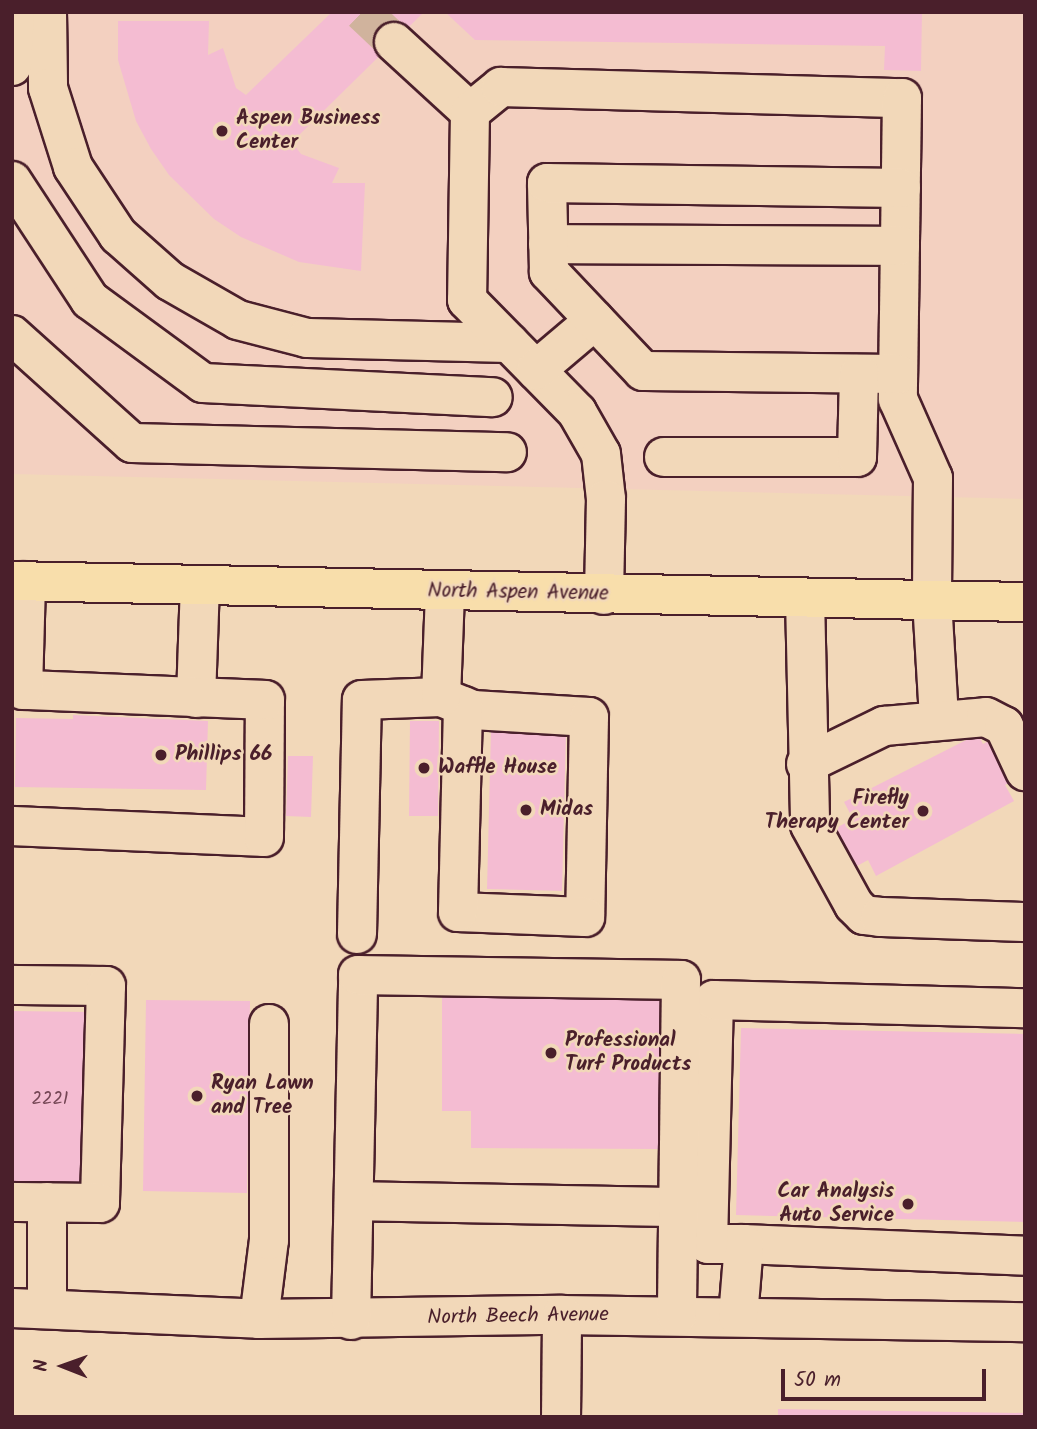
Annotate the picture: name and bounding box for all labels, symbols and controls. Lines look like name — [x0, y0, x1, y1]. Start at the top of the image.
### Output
place label: Aspen Business Center — [236, 106, 380, 156]
marker: Aspen Business Center — [214, 123, 230, 139]
street label: North Aspen Avenue — [427, 579, 609, 607]
place label: Phillips 66 — [175, 742, 272, 768]
marker: Phillips 66 — [153, 747, 169, 763]
place label: Waffle House — [438, 755, 557, 781]
marker: Waffle House — [416, 760, 432, 776]
place label: Firefly Therapy Center — [765, 786, 909, 836]
place label: Midas — [540, 797, 593, 823]
marker: Midas — [518, 802, 534, 818]
marker: Firefly Therapy Center — [915, 803, 931, 819]
place label: Professional Turf Products — [565, 1028, 691, 1078]
marker: Professional Turf Products — [543, 1045, 559, 1061]
place label: Ryan Lawn and Tree — [211, 1071, 314, 1121]
marker: Ryan Lawn and Tree — [189, 1088, 205, 1104]
house number: 2221 — [31, 1089, 69, 1111]
place label: Car Analysis Auto Service — [777, 1179, 894, 1229]
marker: Car Analysis Auto Service — [900, 1196, 916, 1212]
street label: North Beech Avenue — [427, 1303, 609, 1331]
north arrow — [28, 1331, 98, 1401]
scale bar — [785, 1356, 990, 1400]
text: N — [27, 1359, 57, 1372]
text: 50 m — [794, 1364, 841, 1397]

